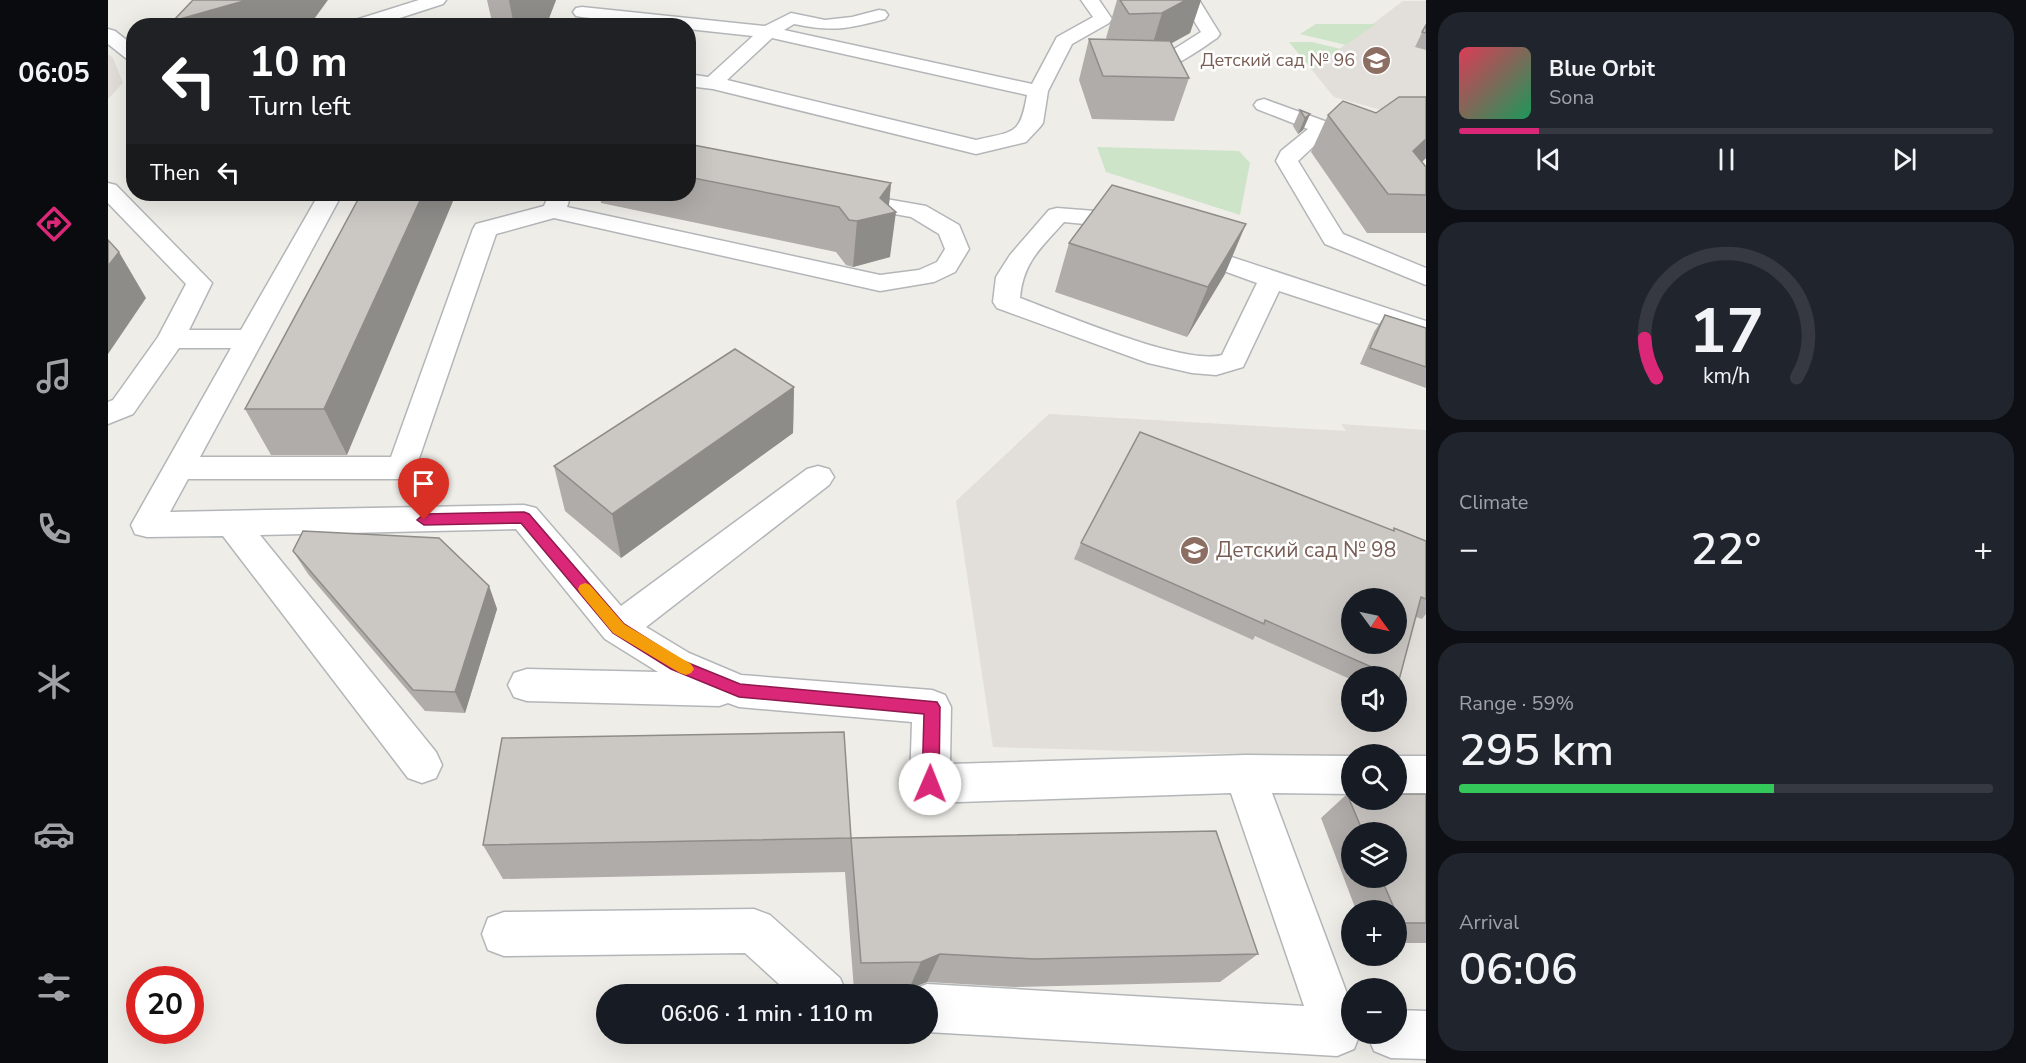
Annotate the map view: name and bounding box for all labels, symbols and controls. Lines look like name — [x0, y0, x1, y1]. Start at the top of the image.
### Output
text: 10 m — [249, 34, 348, 91]
icon: left — [150, 42, 228, 120]
school or university icon: Детский сад № 96 — [1360, 44, 1392, 76]
place label: Детский сад № 96 — [1201, 48, 1355, 72]
text: Blue Orbit — [1549, 54, 1655, 84]
text: 06:05 — [18, 55, 90, 92]
text: Sona — [1549, 84, 1594, 111]
text: Turn left — [249, 88, 350, 125]
icon: previous — [1532, 143, 1565, 176]
icon: pause — [1710, 143, 1743, 176]
icon: next — [1888, 143, 1921, 176]
icon: left — [212, 156, 245, 189]
text: Then — [150, 158, 200, 188]
icon: directions — [33, 203, 75, 245]
text: 17 — [1689, 289, 1763, 374]
icon: music — [33, 355, 75, 397]
text: km/h — [1702, 362, 1750, 392]
pin — [398, 458, 449, 520]
icon: arrive — [407, 467, 440, 500]
text: Climate — [1459, 489, 1528, 516]
icon: phone — [33, 508, 75, 550]
text: 22° — [1691, 519, 1761, 580]
text: − — [1459, 527, 1479, 572]
text: + — [1973, 527, 1993, 572]
school or university icon: Детский сад № 98 — [1179, 534, 1211, 566]
place label: Детский сад № 98 — [1216, 536, 1396, 564]
north arrow — [1341, 588, 1407, 654]
map controls — [1341, 588, 1407, 1044]
icon: climate — [33, 661, 75, 703]
button: sound — [1341, 666, 1407, 732]
text: Range · 59% — [1459, 690, 1574, 717]
text: 295 km — [1459, 720, 1614, 781]
button: search — [1341, 744, 1407, 810]
position arrow — [898, 752, 962, 816]
icon: car — [33, 813, 75, 855]
button: layers — [1341, 822, 1407, 888]
button: + — [1341, 900, 1407, 966]
text: Arrival — [1459, 909, 1519, 936]
text: 06:06 — [1459, 939, 1578, 1000]
icon: filters — [33, 966, 75, 1008]
speed limit sign: 20 — [126, 966, 204, 1044]
button: − — [1341, 978, 1407, 1044]
text: 06:06 · 1 min · 110 m — [661, 999, 873, 1029]

